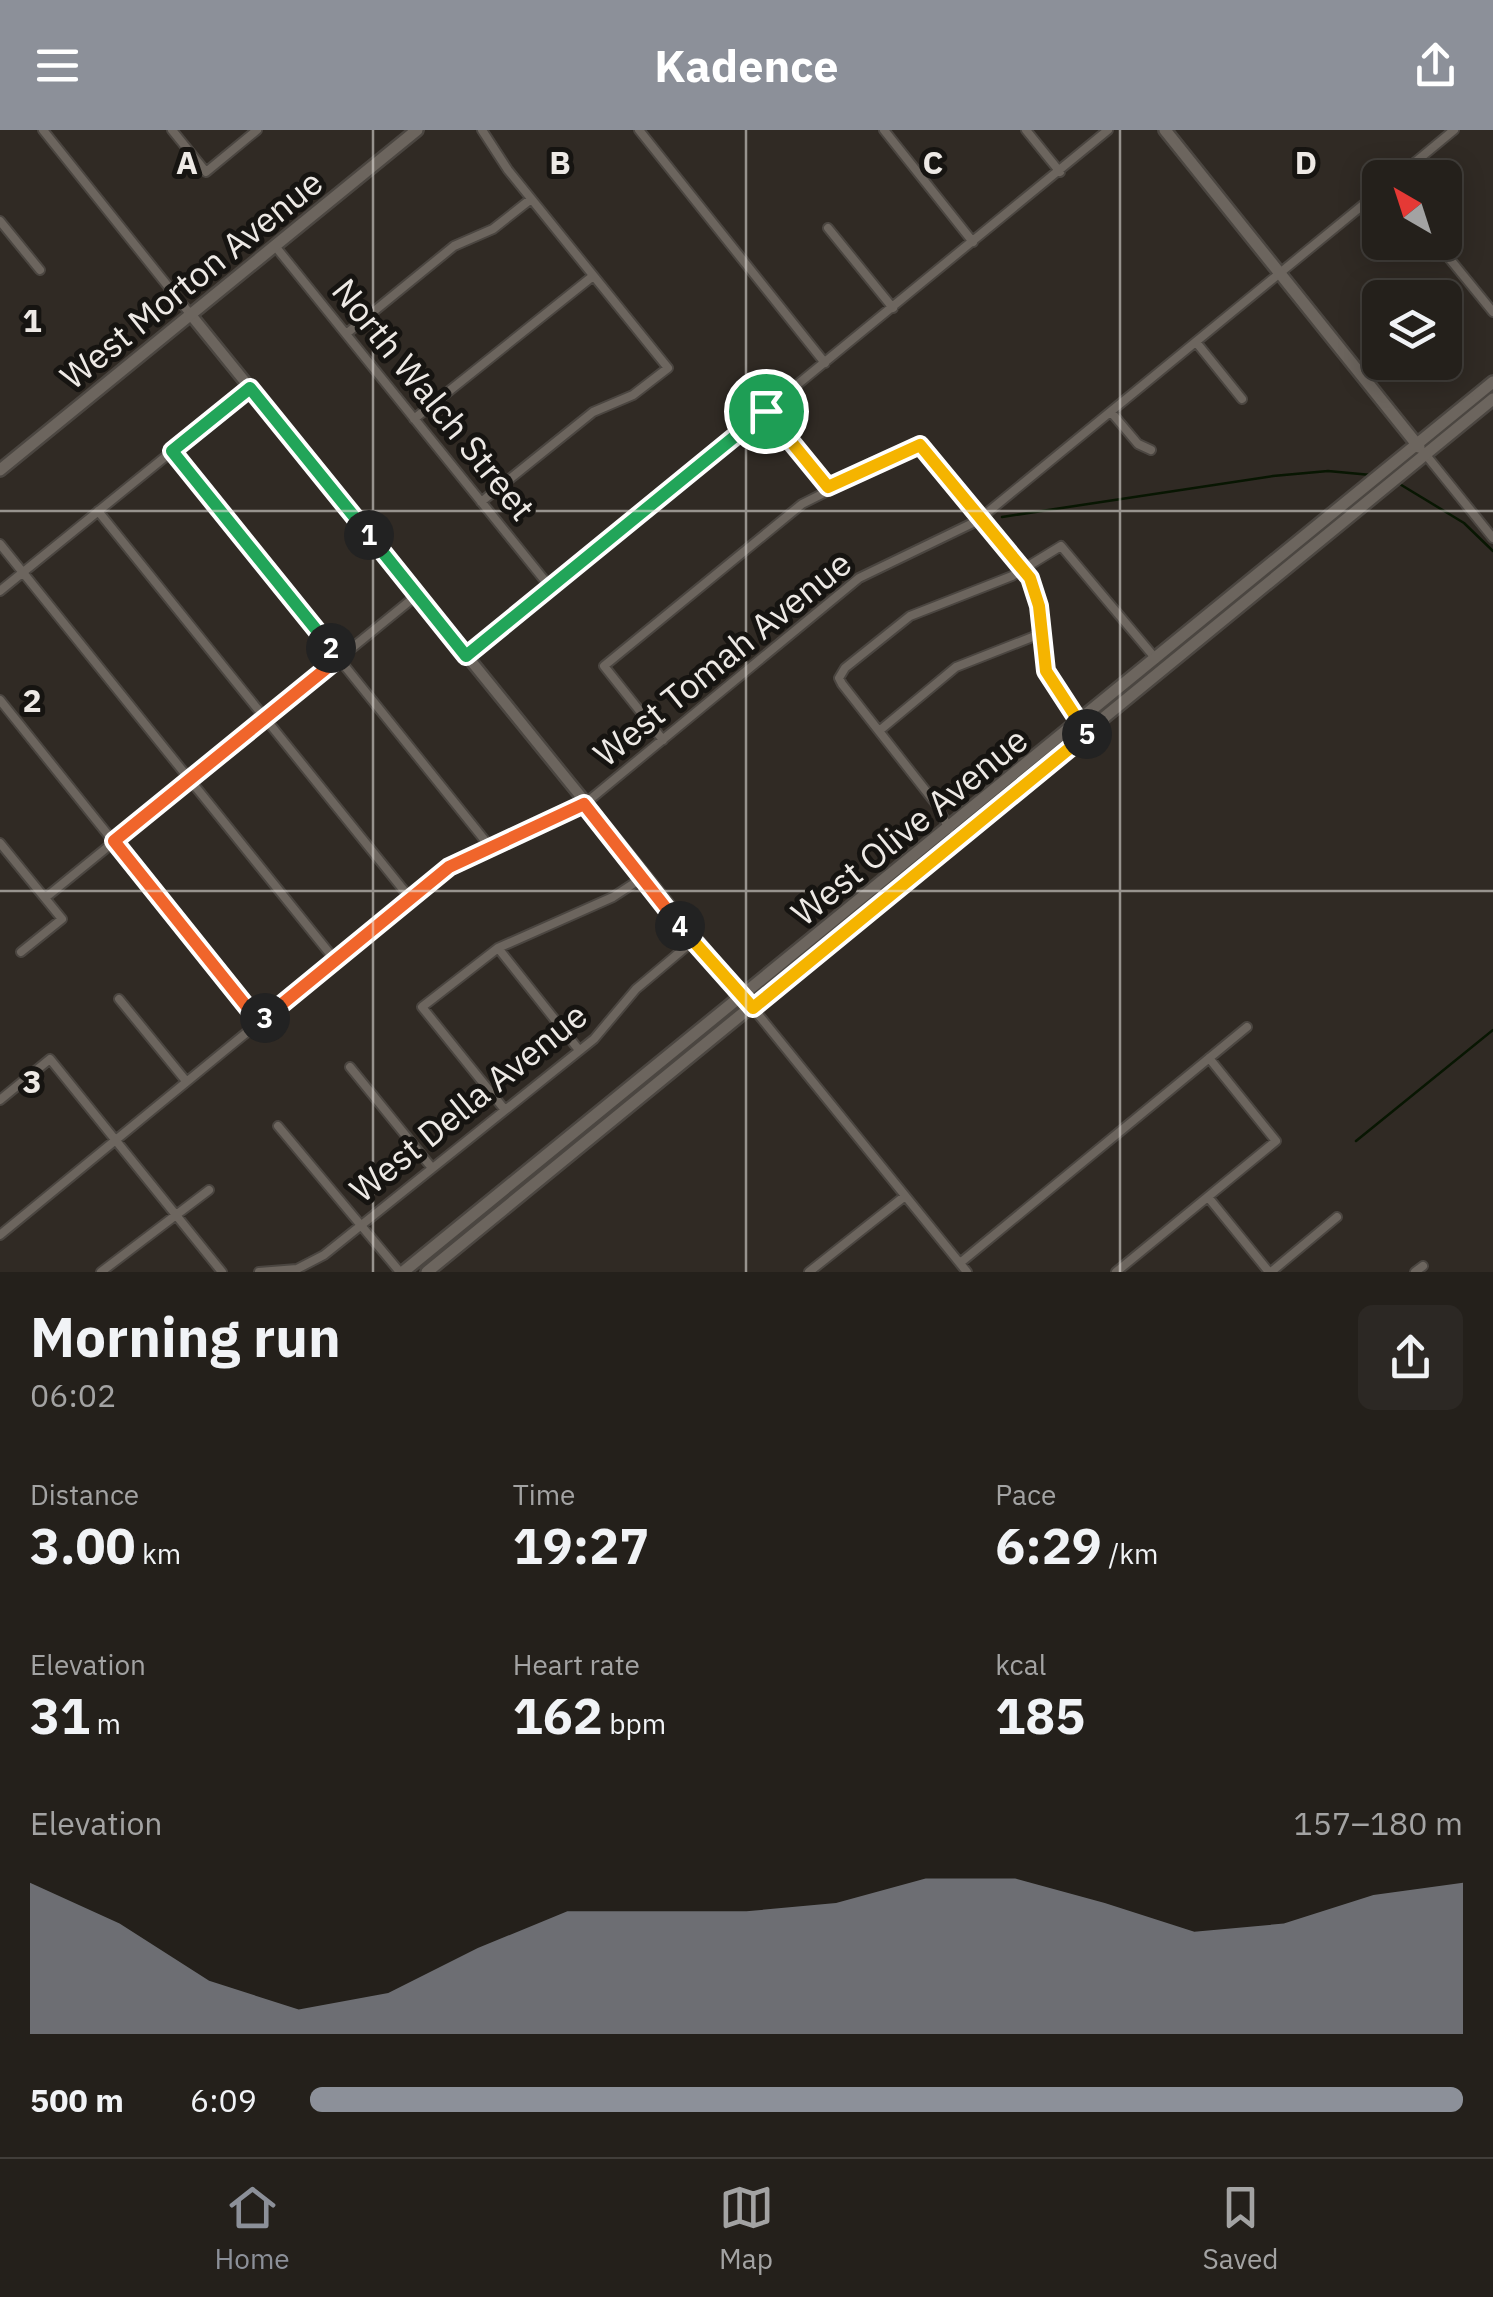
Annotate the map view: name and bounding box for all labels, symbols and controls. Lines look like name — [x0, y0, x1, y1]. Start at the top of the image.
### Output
text: Kadence — [654, 36, 839, 94]
icon: menu — [30, 38, 85, 93]
icon: share — [1408, 38, 1463, 93]
text: B — [549, 141, 571, 183]
text: C — [923, 141, 943, 183]
text: D — [1295, 141, 1317, 183]
street label: West Morton Avenue — [52, 160, 330, 398]
north arrow — [1362, 160, 1462, 260]
map controls — [1362, 160, 1462, 380]
street label: North Walch Street — [322, 269, 546, 529]
button: layers — [1362, 280, 1462, 380]
text: 1 — [22, 299, 42, 341]
pin — [724, 369, 809, 454]
icon: arrive — [739, 384, 794, 439]
pin: 1 — [344, 510, 394, 560]
text: 1 — [361, 516, 377, 553]
street label: West Tomah Avenue — [584, 540, 860, 776]
pin: 2 — [306, 623, 356, 673]
text: 2 — [323, 629, 339, 666]
text: 2 — [22, 679, 42, 721]
pin: 5 — [1062, 709, 1112, 759]
text: 5 — [1079, 715, 1095, 752]
street label: West Olive Avenue — [781, 716, 1037, 936]
pin: 4 — [655, 901, 705, 951]
text: 4 — [672, 907, 688, 944]
street label: West Della Avenue — [340, 992, 596, 1212]
pin: 3 — [240, 993, 290, 1043]
text: 3 — [257, 999, 273, 1036]
text: 3 — [22, 1060, 42, 1102]
text: Morning run — [30, 1301, 341, 1372]
button: share — [1358, 1305, 1463, 1410]
text: 06:02 — [30, 1374, 116, 1416]
text: Distance — [30, 1476, 139, 1513]
text: Time — [513, 1476, 576, 1513]
text: Pace — [995, 1476, 1056, 1513]
text: 3.00 — [30, 1513, 136, 1578]
text: 19:27 — [513, 1513, 649, 1578]
text: 6:29 — [995, 1513, 1102, 1578]
text: km — [136, 1535, 181, 1572]
text: /km — [1102, 1535, 1158, 1572]
text: Elevation — [30, 1646, 146, 1683]
text: Heart rate — [513, 1646, 640, 1683]
text: kcal — [995, 1646, 1046, 1683]
text: 31 — [30, 1683, 90, 1748]
text: 162 — [513, 1683, 603, 1748]
text: 185 — [995, 1683, 1085, 1748]
text: m — [90, 1705, 121, 1742]
text: bpm — [603, 1705, 666, 1742]
text: Elevation — [30, 1802, 163, 1844]
text: 157–180 m — [1293, 1802, 1463, 1844]
text: 500 m — [30, 2079, 124, 2121]
text: 6:09 — [190, 2079, 257, 2121]
tab: Home — [214, 2180, 290, 2277]
tab: Map — [719, 2180, 774, 2277]
tab: Saved — [1202, 2180, 1279, 2277]

